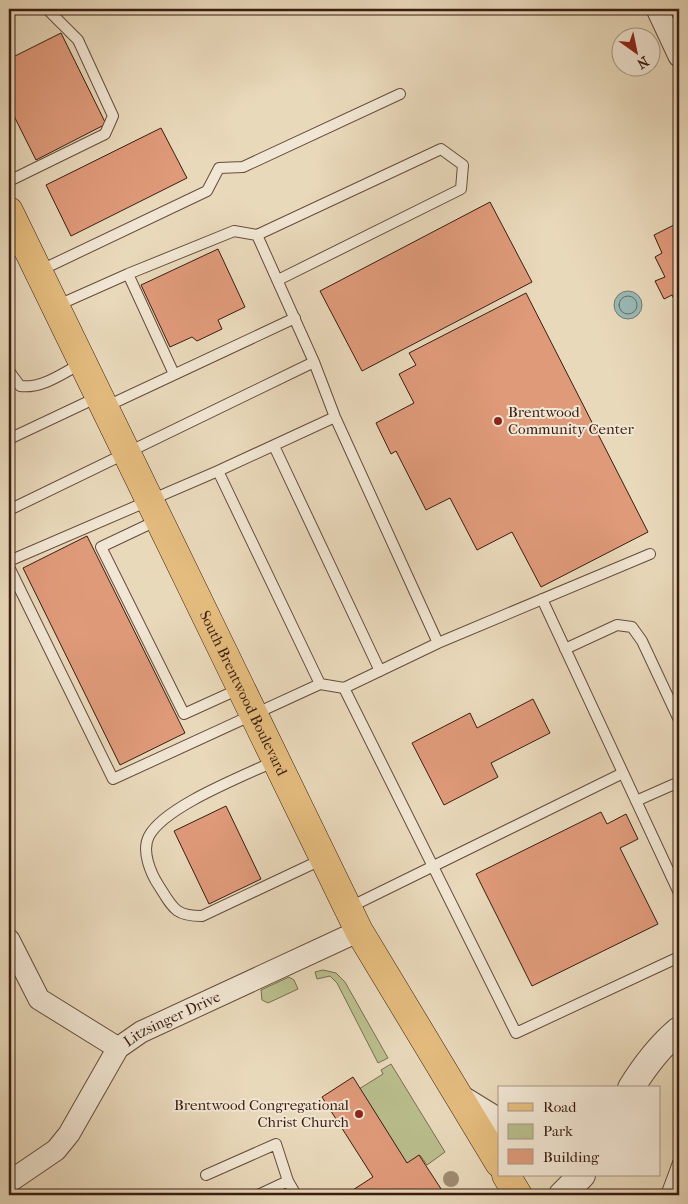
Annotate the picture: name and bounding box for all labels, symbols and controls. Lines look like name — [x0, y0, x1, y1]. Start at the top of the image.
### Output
north arrow — [610, 28, 660, 78]
text: N — [633, 52, 652, 73]
place label: Brentwood Community Center — [508, 403, 634, 438]
marker: Brentwood Community Center — [492, 415, 504, 427]
street label: South Brentwood Boulevard — [196, 608, 291, 779]
street label: Litzsinger Drive — [120, 987, 224, 1050]
legend — [498, 1086, 660, 1176]
place label: Brentwood Congregational Christ Church — [174, 1096, 350, 1131]
text: Road — [543, 1098, 577, 1116]
marker: Brentwood Congregational Christ Church — [353, 1108, 365, 1120]
text: Park — [543, 1122, 573, 1140]
text: Building — [543, 1148, 600, 1166]

